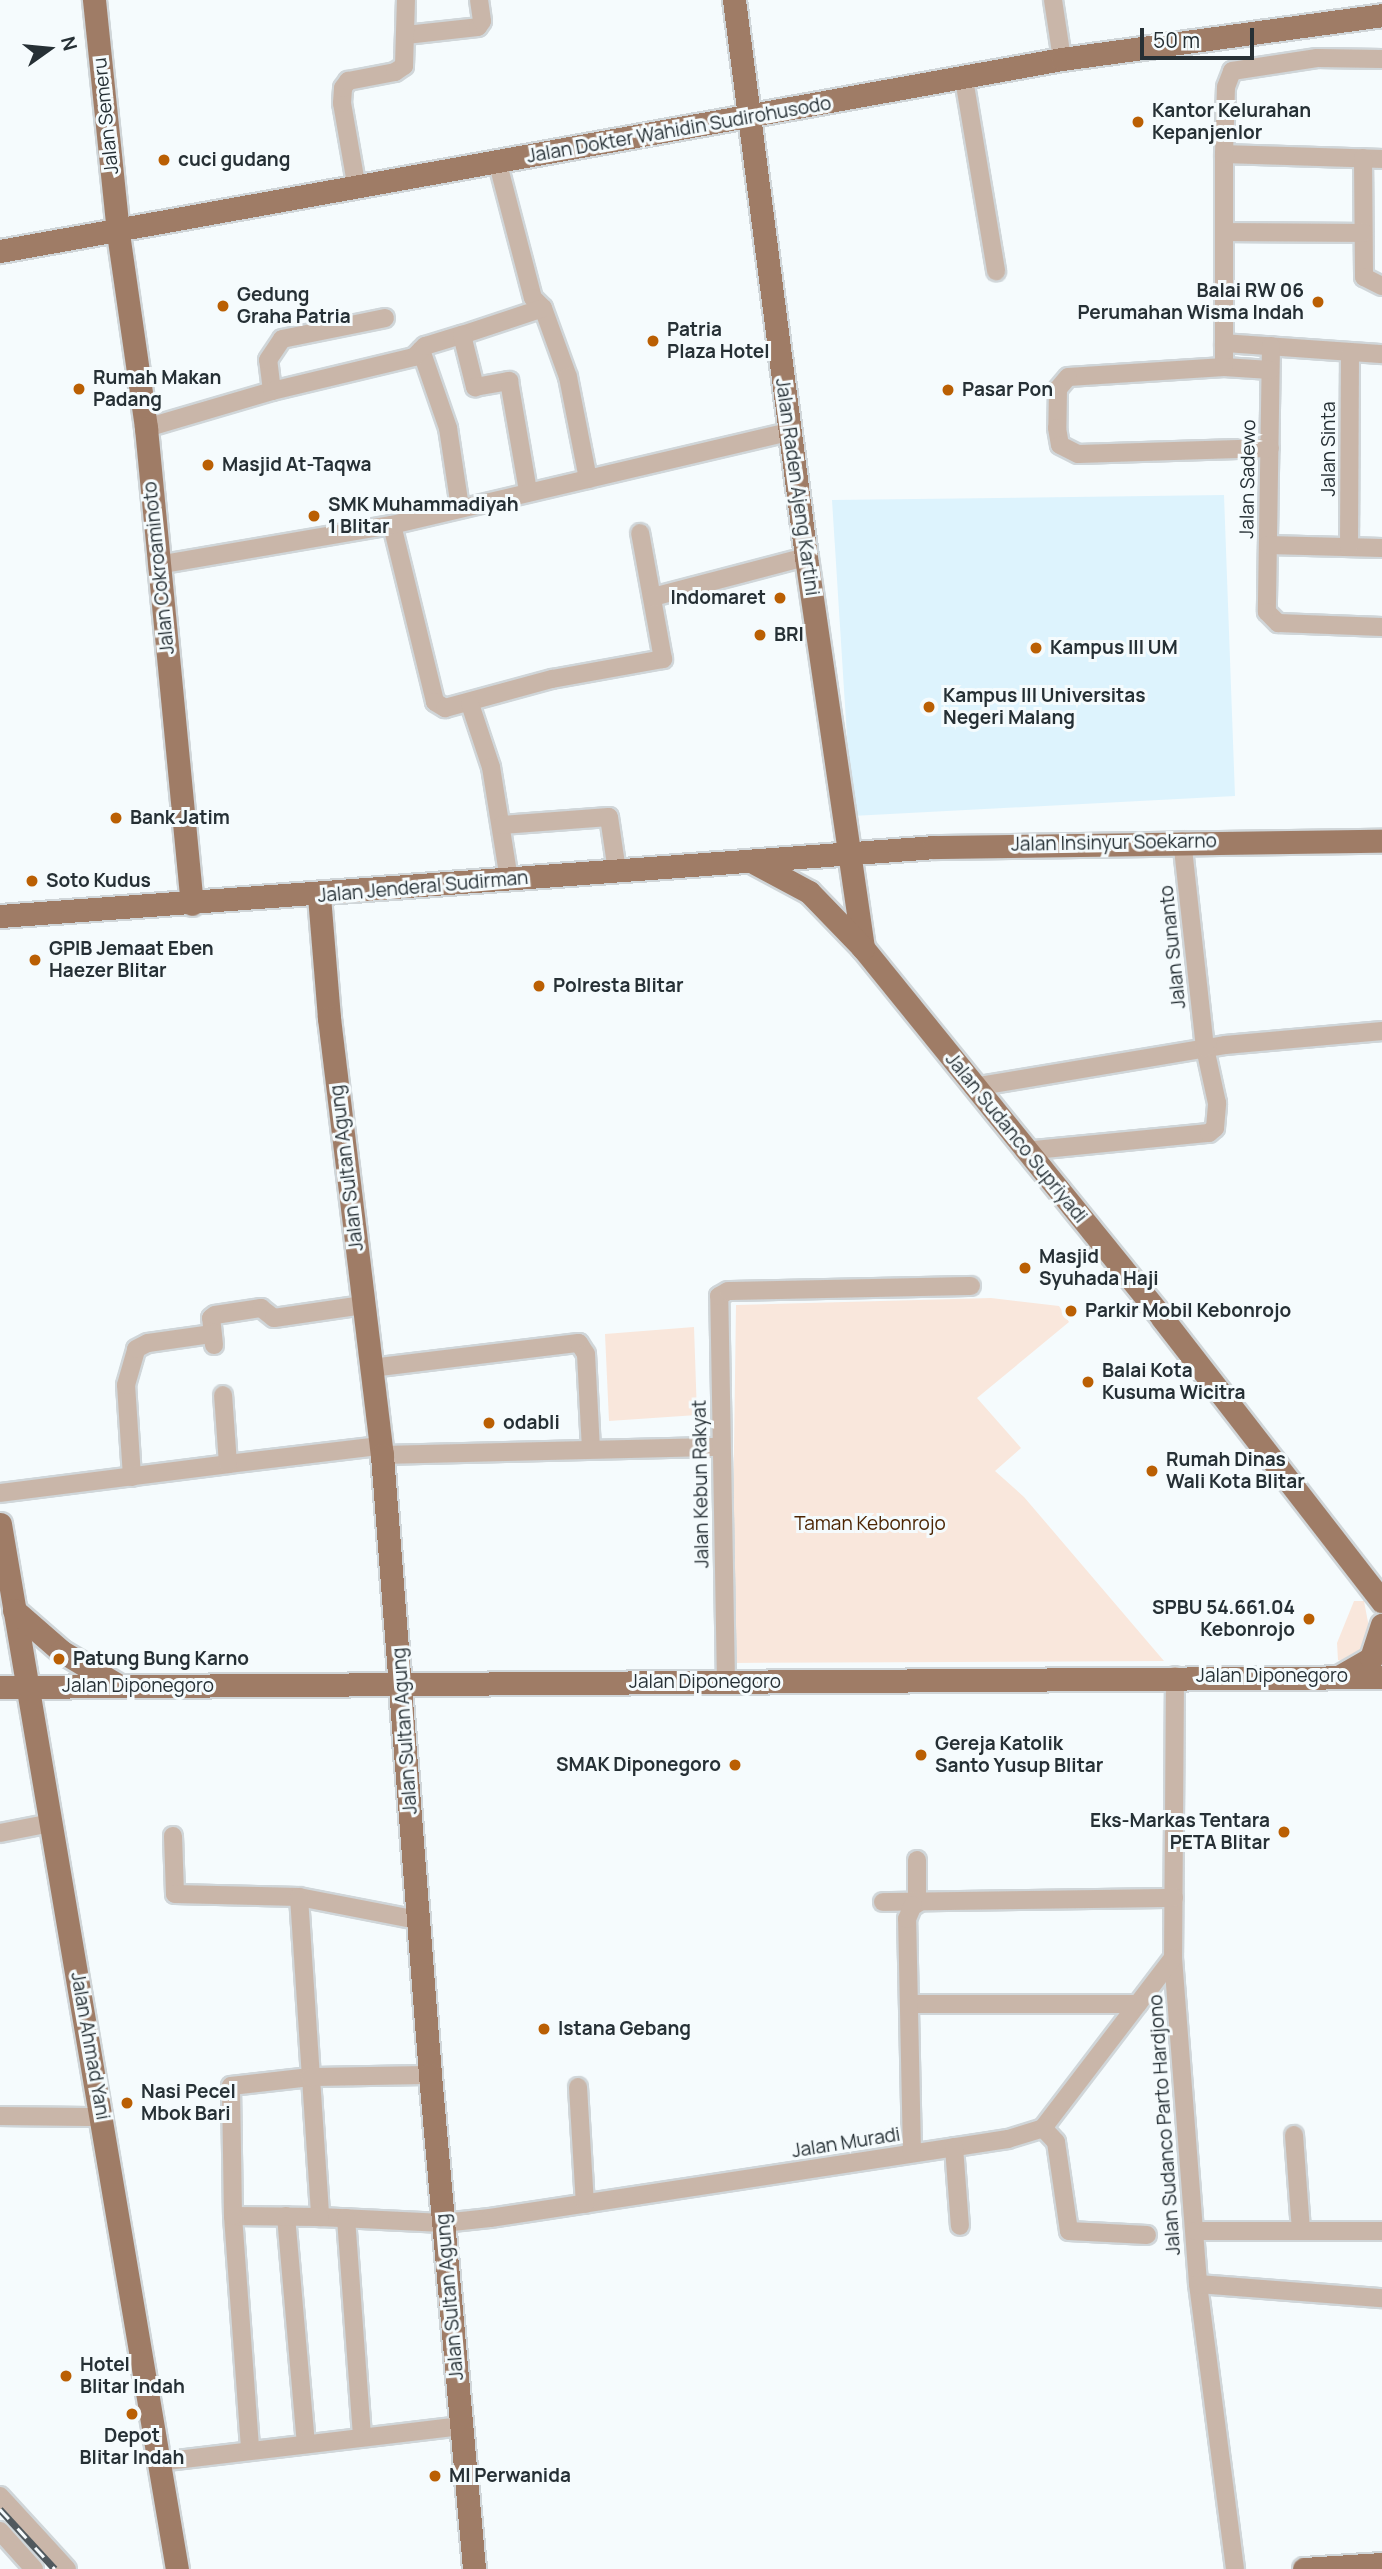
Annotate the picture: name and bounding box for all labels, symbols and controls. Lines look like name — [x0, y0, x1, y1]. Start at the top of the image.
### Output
north arrow — [14, 14, 84, 84]
scale bar — [1144, 14, 1258, 58]
text: 50 m — [1153, 26, 1200, 54]
text: N — [55, 34, 84, 54]
street label: Jalan Semeru — [89, 56, 123, 176]
street label: Jalan Dokter Wahidin Sudirohusodo — [525, 92, 833, 168]
place label: Kantor Kelurahan Kepanjenlor — [1152, 100, 1311, 144]
marker: Kantor Kelurahan Kepanjenlor — [1130, 114, 1146, 130]
place label: cuci gudang — [178, 149, 290, 171]
marker: cuci gudang — [156, 152, 172, 168]
place label: Balai RW 06 Perumahan Wisma Indah — [1077, 280, 1304, 324]
place label: Gedung Graha Patria — [237, 284, 351, 328]
marker: Balai RW 06 Perumahan Wisma Indah — [1310, 294, 1326, 310]
marker: Gedung Graha Patria — [215, 298, 231, 314]
place label: Patria Plaza Hotel — [667, 319, 770, 363]
marker: Patria Plaza Hotel — [645, 333, 661, 349]
place label: Rumah Makan Padang — [93, 367, 221, 411]
street label: Jalan Raden Ajeng Kartini — [770, 377, 824, 597]
place label: Pasar Pon — [962, 379, 1053, 401]
marker: Rumah Makan Padang — [71, 381, 87, 397]
marker: Pasar Pon — [940, 382, 956, 398]
street label: Jalan Sinta — [1318, 401, 1340, 497]
street label: Jalan Sadewo — [1236, 419, 1260, 539]
place label: Masjid At-Taqwa — [222, 454, 371, 476]
marker: Masjid At-Taqwa — [200, 457, 216, 473]
street label: Jalan Cokroaminoto — [139, 480, 179, 656]
place label: SMK Muhammadiyah 1 Blitar — [328, 494, 519, 538]
marker: SMK Muhammadiyah 1 Blitar — [306, 508, 322, 524]
place label: Indomaret — [670, 587, 766, 609]
marker: Indomaret — [772, 590, 788, 606]
place label: BRI — [774, 624, 804, 646]
marker: BRI — [752, 627, 768, 643]
place label: Kampus III UM — [1050, 637, 1178, 659]
marker: Kampus III UM — [1028, 640, 1044, 656]
place label: Kampus III Universitas Negeri Malang — [943, 685, 1146, 729]
marker: Kampus III Universitas Negeri Malang — [921, 699, 937, 715]
place label: Bank Jatim — [130, 807, 230, 829]
marker: Bank Jatim — [108, 810, 124, 826]
street label: Jalan Insinyur Soekarno — [1011, 830, 1217, 856]
street label: Jalan Jenderal Sudirman — [317, 866, 529, 908]
place label: Soto Kudus — [46, 870, 151, 892]
marker: Soto Kudus — [24, 873, 40, 889]
street label: Jalan Sunanto — [1155, 884, 1191, 1010]
place label: GPIB Jemaat Eben Haezer Blitar — [49, 938, 214, 982]
marker: GPIB Jemaat Eben Haezer Blitar — [27, 952, 43, 968]
place label: Polresta Blitar — [553, 975, 684, 997]
marker: Polresta Blitar — [531, 978, 547, 994]
street label: Jalan Sudanco Supriyadi — [940, 1048, 1092, 1228]
street label: Jalan Sultan Agung — [325, 1084, 369, 1252]
place label: Masjid Syuhada Haji — [1039, 1246, 1159, 1290]
marker: Masjid Syuhada Haji — [1017, 1260, 1033, 1276]
place label: Parkir Mobil Kebonrojo — [1085, 1300, 1291, 1322]
marker: Parkir Mobil Kebonrojo — [1063, 1303, 1079, 1319]
place label: Balai Kota Kusuma Wicitra — [1102, 1360, 1245, 1404]
marker: Balai Kota Kusuma Wicitra — [1080, 1374, 1096, 1390]
street label: Jalan Kebun Rakyat — [688, 1400, 714, 1568]
place label: odabli — [503, 1412, 560, 1434]
marker: odabli — [481, 1415, 497, 1431]
place label: Rumah Dinas Wali Kota Blitar — [1166, 1449, 1305, 1493]
marker: Rumah Dinas Wali Kota Blitar — [1144, 1463, 1160, 1479]
park label: Taman Kebonrojo — [794, 1513, 946, 1535]
place label: SPBU 54.661.04 Kebonrojo — [1152, 1597, 1295, 1641]
marker: SPBU 54.661.04 Kebonrojo — [1301, 1611, 1317, 1627]
street label: Jalan Sultan Agung — [388, 1647, 422, 1815]
place label: Patung Bung Karno — [73, 1648, 249, 1670]
marker: Patung Bung Karno — [51, 1651, 67, 1667]
street label: Jalan Diponegoro — [1196, 1665, 1348, 1687]
street label: Jalan Diponegoro — [629, 1671, 781, 1693]
street label: Jalan Diponegoro — [62, 1675, 214, 1697]
place label: Gereja Katolik Santo Yusup Blitar — [935, 1733, 1103, 1777]
marker: Gereja Katolik Santo Yusup Blitar — [913, 1747, 929, 1763]
place label: SMAK Diponegoro — [556, 1754, 721, 1776]
marker: SMAK Diponegoro — [727, 1757, 743, 1773]
place label: Eks-Markas Tentara PETA Blitar — [1090, 1810, 1270, 1854]
marker: Eks-Markas Tentara PETA Blitar — [1276, 1824, 1292, 1840]
street label: Jalan Ahmad Yani — [66, 1970, 114, 2122]
street label: Jalan Sudanco Parto Hardjono — [1145, 1994, 1185, 2256]
place label: Istana Gebang — [558, 2018, 691, 2040]
marker: Istana Gebang — [536, 2021, 552, 2037]
place label: Nasi Pecel Mbok Bari — [141, 2081, 236, 2125]
marker: Nasi Pecel Mbok Bari — [119, 2095, 135, 2111]
street label: Jalan Muradi — [790, 2123, 902, 2163]
street label: Jalan Sultan Agung — [431, 2213, 469, 2381]
place label: Hotel Blitar Indah — [80, 2354, 185, 2398]
marker: Hotel Blitar Indah — [58, 2368, 74, 2384]
marker: Depot Blitar Indah — [124, 2406, 140, 2422]
place label: Depot Blitar Indah — [80, 2425, 184, 2469]
place label: MI Perwanida — [449, 2465, 571, 2487]
marker: MI Perwanida — [427, 2468, 443, 2484]

